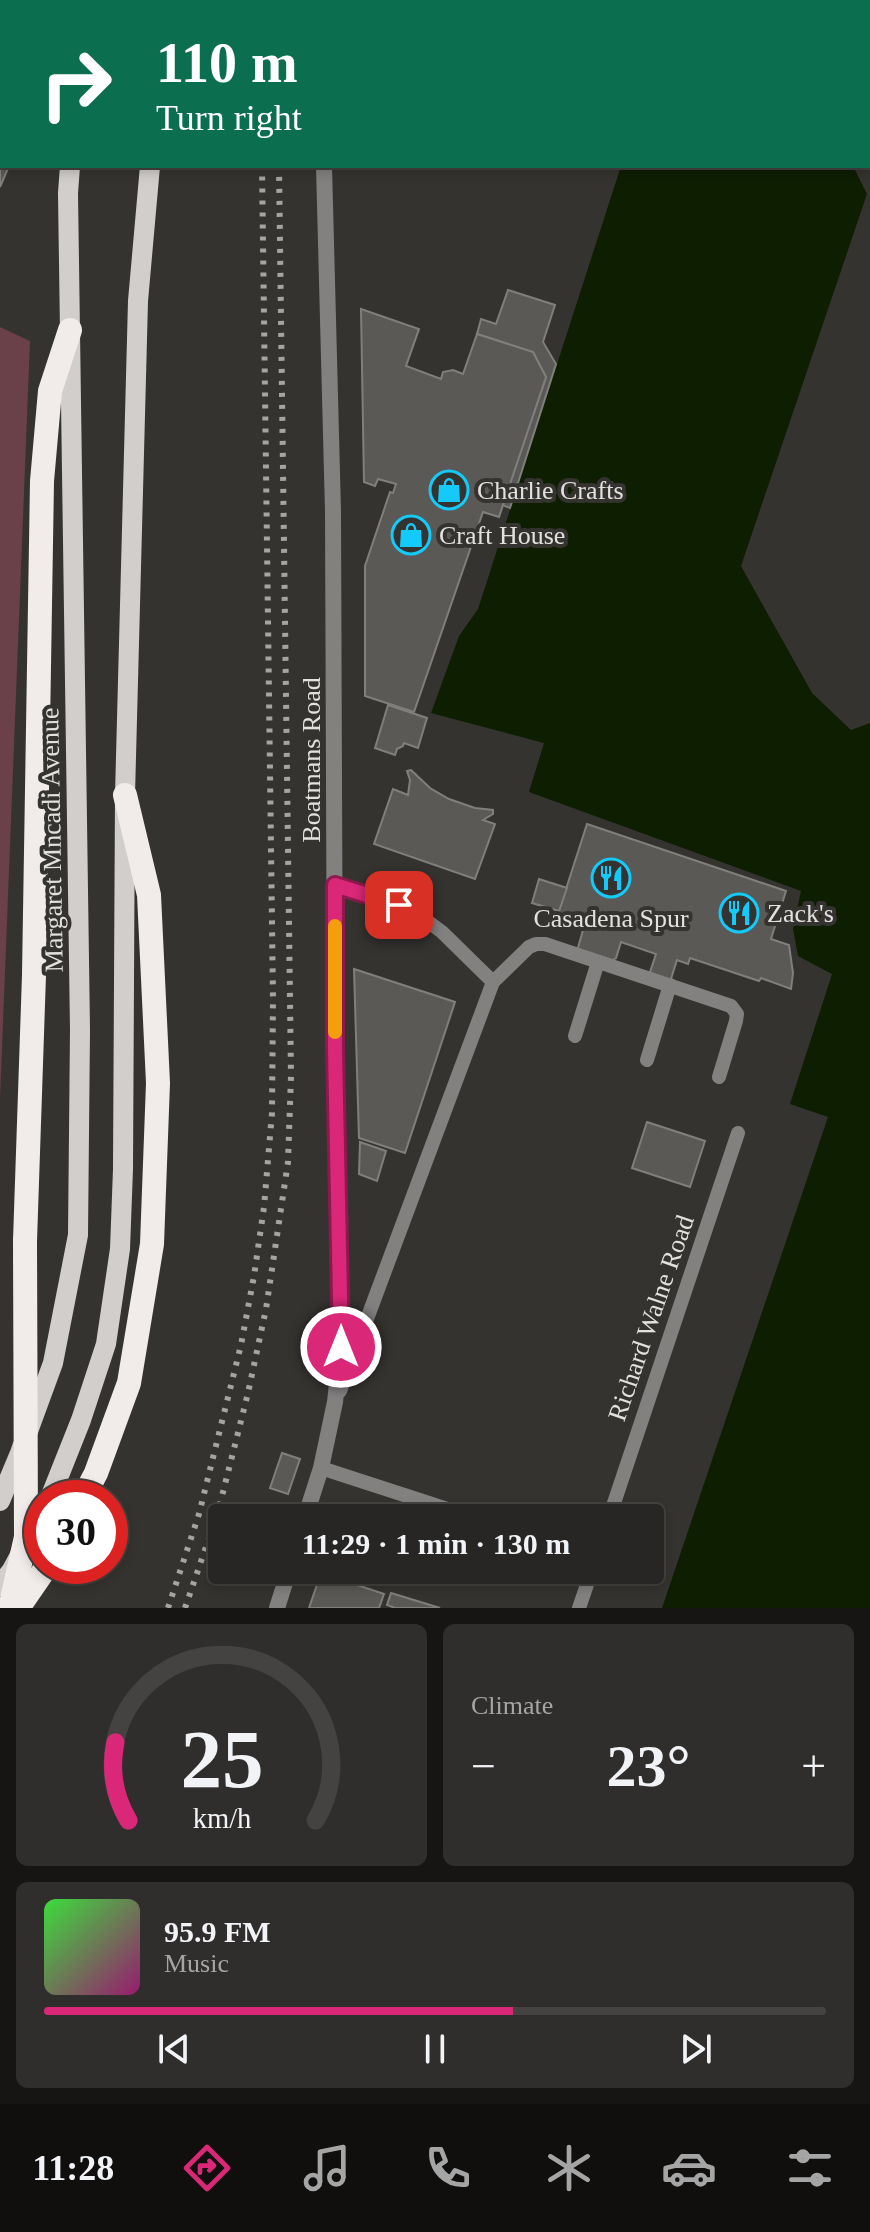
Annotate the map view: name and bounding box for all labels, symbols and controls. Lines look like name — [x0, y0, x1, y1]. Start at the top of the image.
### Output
icon: right — [24, 32, 128, 136]
text: 110 m — [156, 32, 298, 94]
text: Turn right — [156, 98, 302, 138]
shop icon: Charlie Crafts — [428, 469, 470, 511]
place label: Charlie Crafts — [477, 476, 624, 505]
shop icon: Craft House — [390, 514, 432, 556]
place label: Craft House — [439, 521, 565, 550]
street label: Boatmans Road — [297, 677, 326, 843]
street label: Margaret Mncadi Avenue — [35, 707, 69, 973]
restaurant icon: Casadena Spur — [590, 857, 632, 899]
pin — [365, 871, 433, 939]
icon: arrive — [377, 883, 421, 927]
restaurant icon: Zack's — [718, 892, 760, 934]
place label: Zack's — [767, 899, 834, 928]
place label: Casadena Spur — [533, 904, 689, 933]
street label: Richard Walne Road — [602, 1211, 700, 1425]
position arrow — [299, 1305, 383, 1389]
speed limit sign: 30 — [24, 1480, 128, 1584]
text: 11:29 · 1 min · 130 m — [302, 1527, 570, 1560]
text: Climate — [471, 1691, 553, 1720]
text: 25 — [180, 1713, 263, 1805]
text: 23° — [607, 1733, 691, 1799]
text: − — [471, 1742, 496, 1791]
text: + — [801, 1742, 826, 1791]
text: km/h — [192, 1803, 251, 1834]
text: 95.9 FM — [164, 1915, 271, 1948]
text: Music — [164, 1949, 229, 1978]
icon: previous — [152, 2027, 196, 2071]
icon: pause — [413, 2027, 457, 2071]
icon: next — [674, 2027, 718, 2071]
icon: directions — [179, 2140, 235, 2196]
icon: music — [299, 2140, 355, 2196]
icon: phone — [420, 2140, 476, 2196]
icon: climate — [541, 2140, 597, 2196]
icon: car — [661, 2140, 717, 2196]
icon: filters — [782, 2140, 838, 2196]
text: 11:28 — [32, 2148, 114, 2188]

